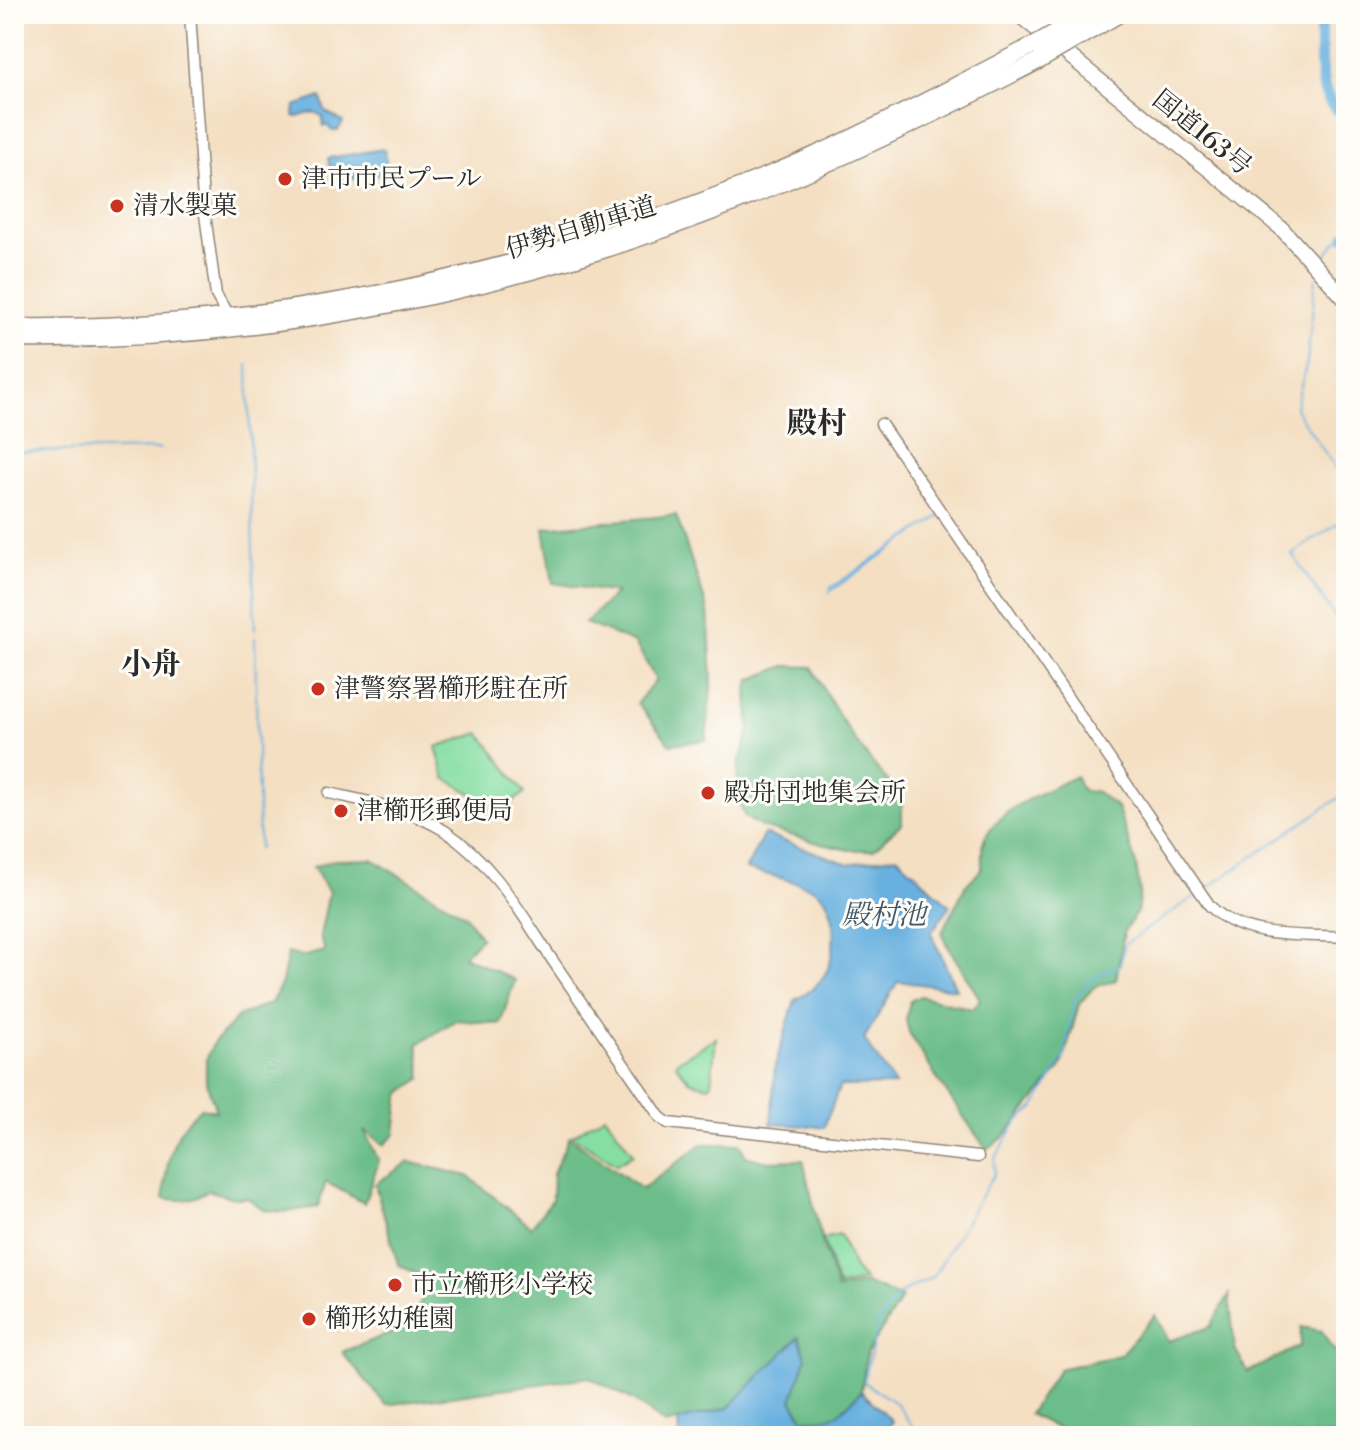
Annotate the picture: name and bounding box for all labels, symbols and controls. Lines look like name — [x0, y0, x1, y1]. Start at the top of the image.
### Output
street label: 国道163号 — [1146, 83, 1258, 183]
place label: 津市市民プール — [301, 163, 482, 195]
marker: 津市市民プール — [276, 170, 294, 188]
place label: 清水製菓 — [133, 190, 237, 222]
street label: 伊勢自動車道 — [502, 190, 660, 266]
marker: 清水製菓 — [108, 197, 126, 215]
district label: 殿村 — [787, 405, 847, 443]
district label: 小舟 — [121, 646, 181, 684]
place label: 津警察署櫛形駐在所 — [334, 673, 568, 705]
marker: 津警察署櫛形駐在所 — [309, 680, 327, 698]
place label: 殿舟団地集会所 — [724, 777, 906, 809]
marker: 殿舟団地集会所 — [699, 784, 717, 802]
place label: 津櫛形郵便局 — [357, 795, 513, 827]
marker: 津櫛形郵便局 — [332, 802, 350, 820]
water label: 殿村池 — [842, 898, 929, 933]
place label: 市立櫛形小学校 — [411, 1269, 593, 1301]
marker: 市立櫛形小学校 — [386, 1276, 404, 1294]
place label: 櫛形幼稚園 — [325, 1303, 455, 1335]
marker: 櫛形幼稚園 — [300, 1310, 318, 1328]

